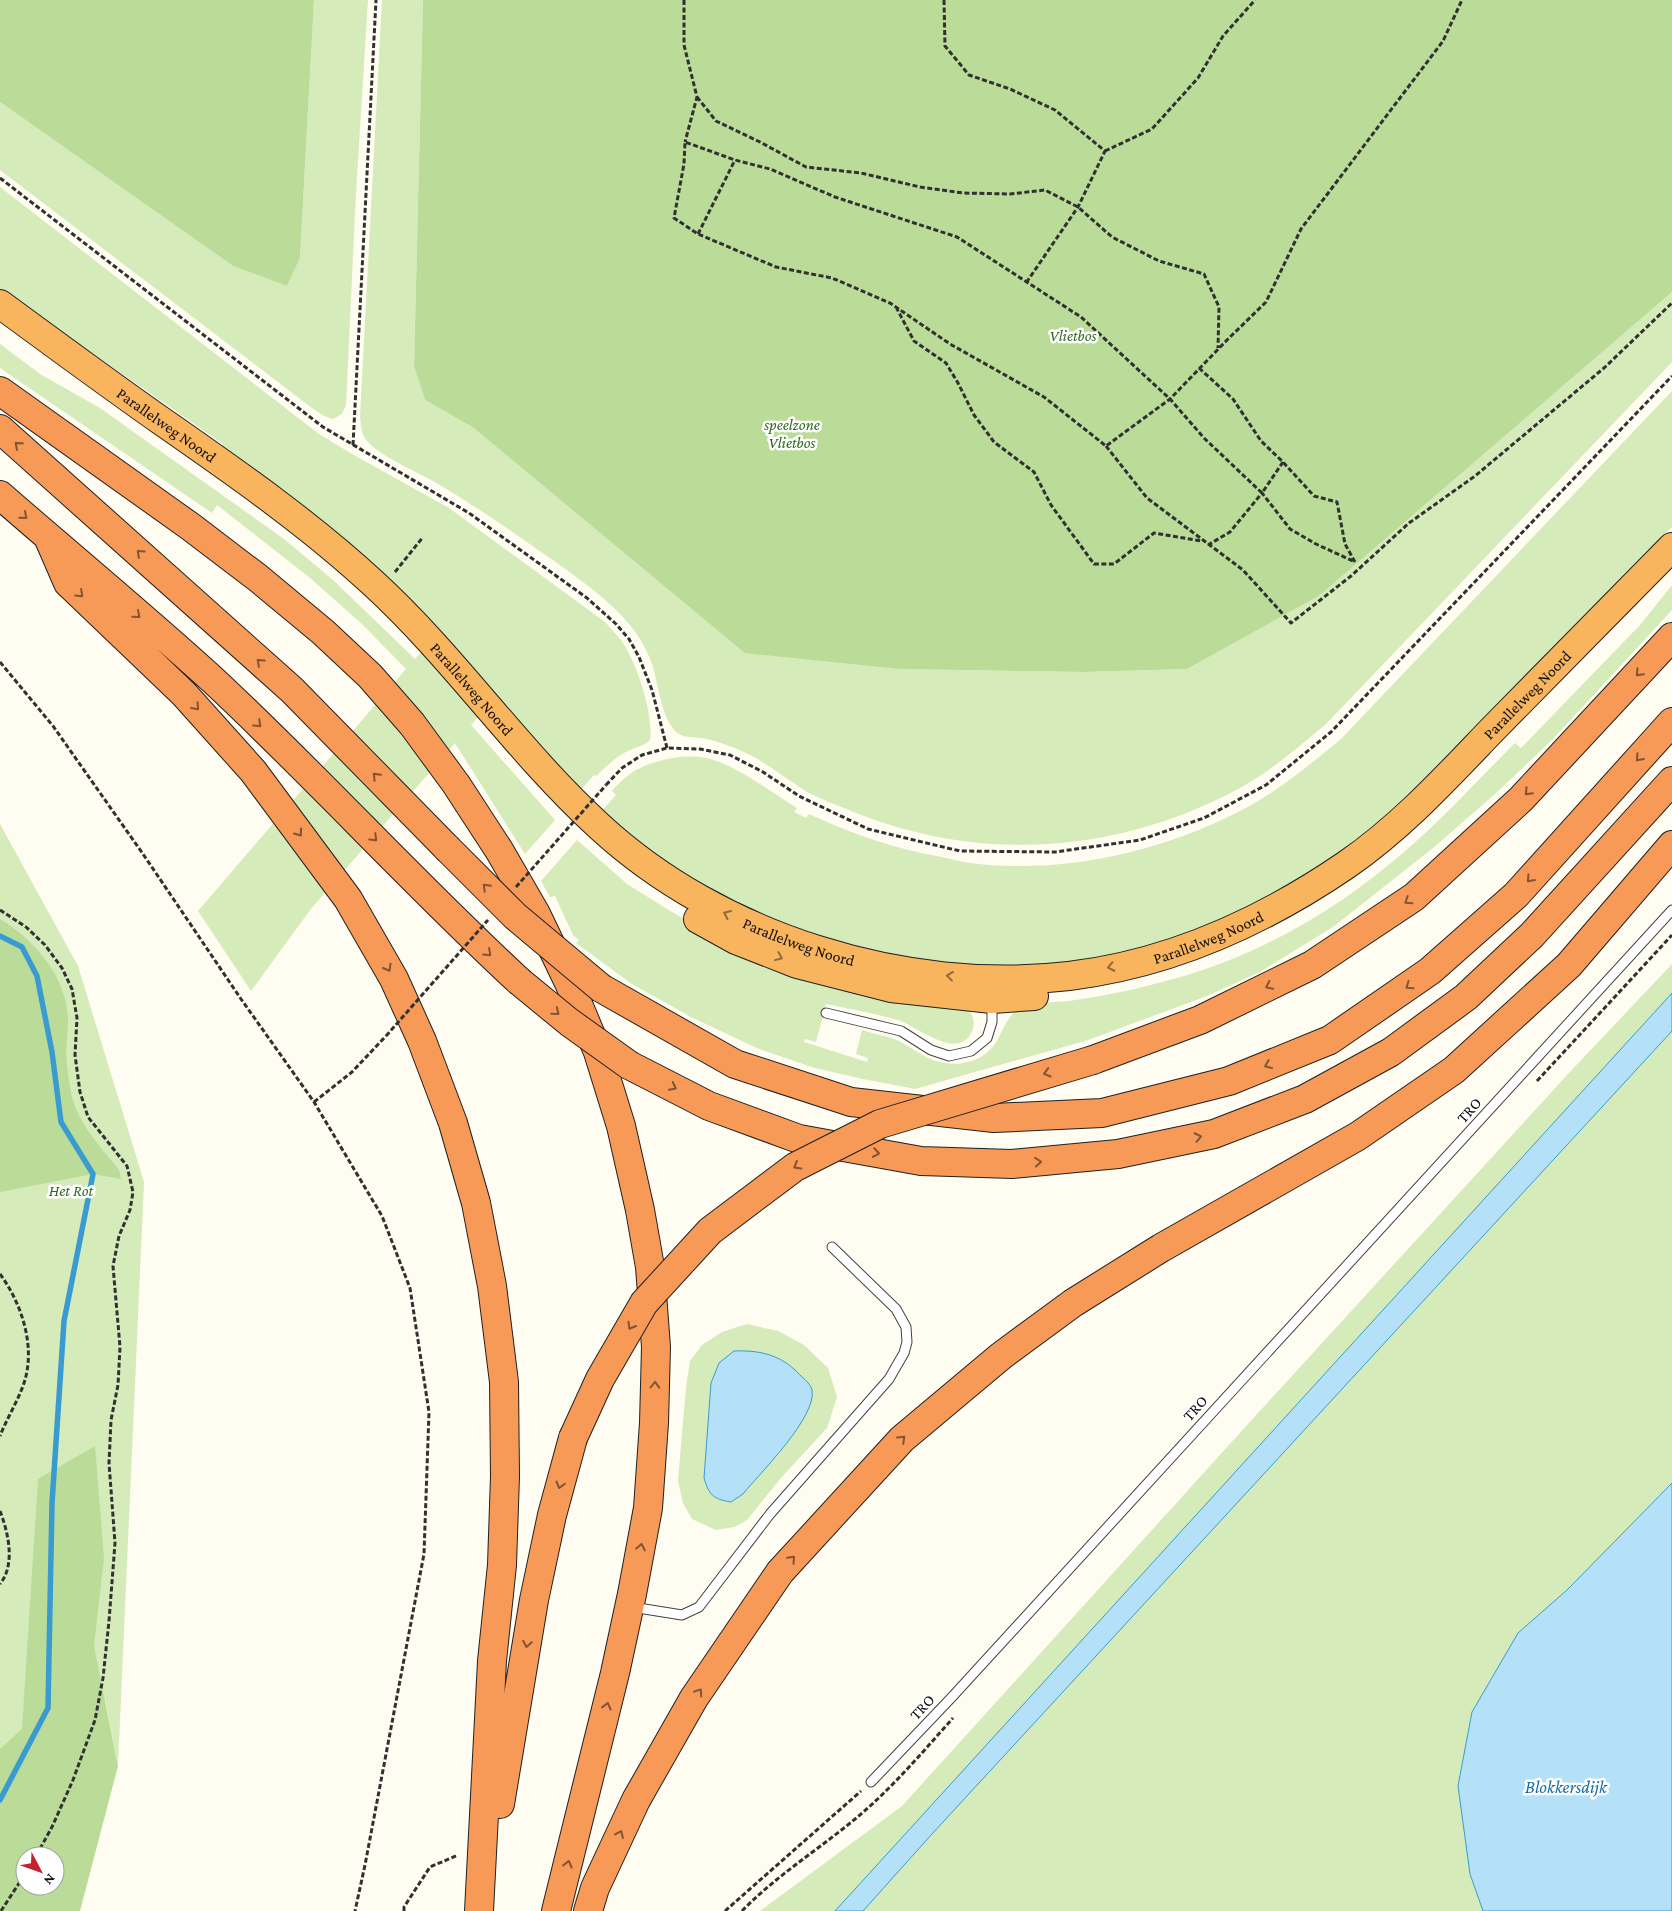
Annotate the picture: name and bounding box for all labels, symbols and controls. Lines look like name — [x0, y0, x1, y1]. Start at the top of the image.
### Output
park label: Vlietbos — [1050, 327, 1097, 344]
street label: Parallelweg Noord — [114, 384, 220, 466]
park label: speelzone Vlietbos — [763, 416, 820, 451]
one-way arrow — [15, 441, 24, 450]
one-way arrow — [18, 510, 27, 519]
one-way arrow — [136, 550, 145, 559]
one-way arrow — [74, 588, 83, 597]
one-way arrow — [132, 609, 141, 618]
street label: Parallelweg Noord — [427, 639, 517, 739]
street label: Parallelweg Noord — [1480, 646, 1574, 742]
one-way arrow — [257, 658, 266, 667]
one-way arrow — [1636, 667, 1645, 676]
one-way arrow — [191, 701, 200, 710]
one-way arrow — [252, 718, 261, 727]
one-way arrow — [1636, 753, 1645, 762]
one-way arrow — [373, 772, 382, 781]
one-way arrow — [1525, 786, 1534, 795]
one-way arrow — [293, 827, 302, 837]
one-way arrow — [368, 832, 377, 841]
one-way arrow — [1527, 873, 1536, 882]
one-way arrow — [482, 884, 491, 893]
one-way arrow — [1404, 895, 1414, 904]
street label: Parallelweg Noord — [1151, 907, 1266, 967]
one-way arrow — [723, 910, 732, 920]
street label: Parallelweg Noord — [741, 914, 857, 969]
one-way arrow — [483, 947, 492, 956]
one-way arrow — [774, 951, 783, 961]
one-way arrow — [1107, 962, 1116, 972]
one-way arrow — [382, 963, 392, 972]
one-way arrow — [946, 971, 954, 982]
one-way arrow — [1266, 980, 1275, 990]
one-way arrow — [1405, 980, 1415, 989]
one-way arrow — [551, 1006, 560, 1015]
one-way arrow — [1264, 1059, 1273, 1070]
one-way arrow — [1043, 1068, 1051, 1078]
one-way arrow — [668, 1081, 677, 1091]
street label: TRO — [1453, 1094, 1485, 1126]
one-way arrow — [1194, 1132, 1203, 1143]
one-way arrow — [872, 1147, 881, 1157]
one-way arrow — [1034, 1157, 1042, 1168]
one-way arrow — [793, 1160, 802, 1170]
park label: Het Rot — [49, 1182, 94, 1199]
one-way arrow — [627, 1321, 637, 1330]
one-way arrow — [650, 1381, 660, 1389]
street label: TRO — [1179, 1392, 1211, 1424]
one-way arrow — [897, 1436, 906, 1445]
one-way arrow — [556, 1480, 566, 1488]
one-way arrow — [635, 1543, 645, 1551]
one-way arrow — [786, 1555, 795, 1564]
one-way arrow — [522, 1639, 532, 1648]
one-way arrow — [692, 1688, 702, 1697]
street label: TRO — [906, 1691, 938, 1723]
one-way arrow — [601, 1701, 612, 1710]
water label: Blokkersdijk — [1525, 1777, 1608, 1798]
one-way arrow — [614, 1830, 625, 1839]
north arrow — [15, 1846, 65, 1896]
one-way arrow — [562, 1859, 573, 1868]
text: N — [40, 1871, 59, 1889]

